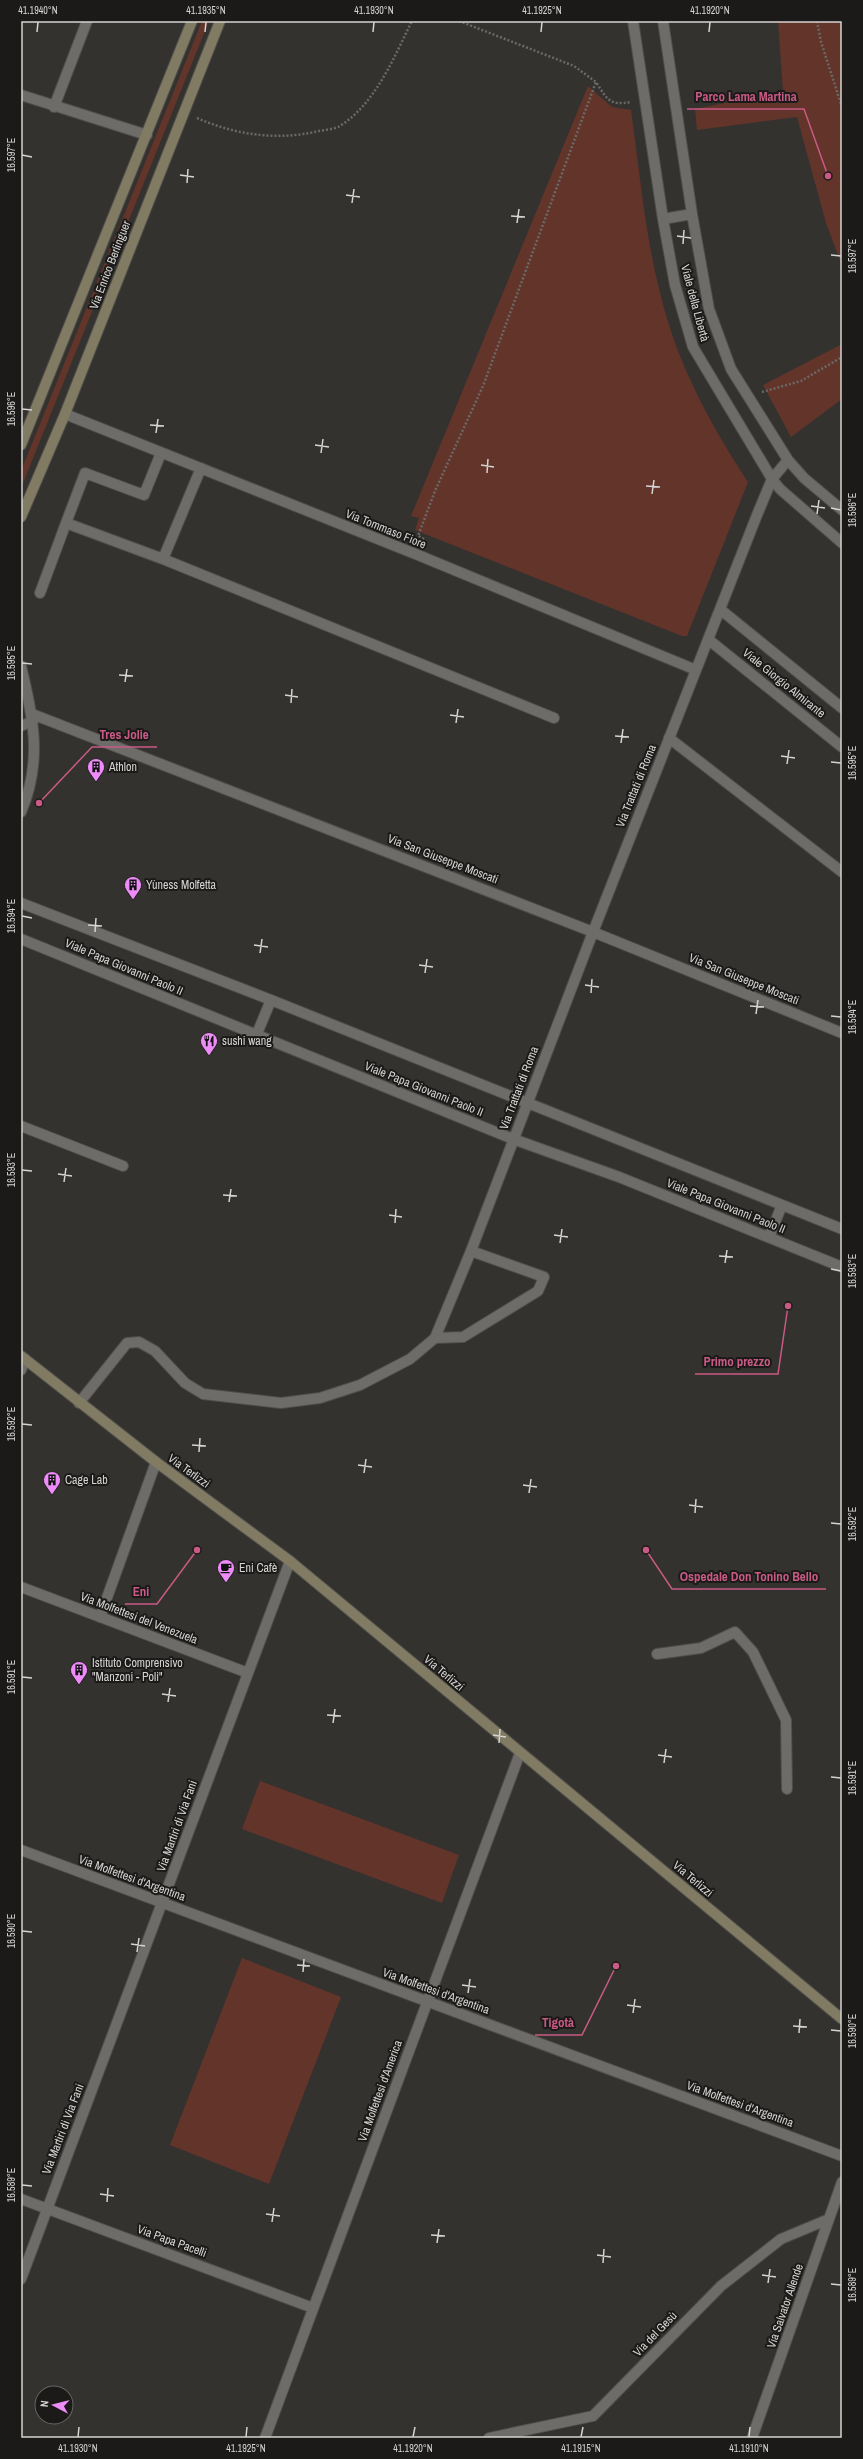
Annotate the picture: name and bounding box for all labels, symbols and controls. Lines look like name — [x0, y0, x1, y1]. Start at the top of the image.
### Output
text: 41.1940°N — [18, 4, 58, 17]
text: 41.1935°N — [186, 4, 226, 17]
text: 41.1930°N — [354, 4, 394, 17]
text: 41.1925°N — [522, 4, 562, 17]
text: 41.1920°N — [690, 4, 730, 17]
callout: Parco Lama Martina — [687, 84, 804, 109]
text: Parco Lama Martina — [695, 88, 797, 105]
text: 16.597°E — [5, 138, 18, 172]
street label: Via Enrico Berlinguer — [86, 218, 135, 312]
text: 16.597°E — [846, 239, 859, 273]
street label: Viale della Libertà — [677, 263, 713, 344]
text: 16.596°E — [5, 392, 18, 426]
text: 16.596°E — [846, 493, 859, 527]
street label: Via Tommaso Fiore — [343, 506, 429, 552]
street label: Viale Giorgio Almirante — [739, 645, 829, 721]
text: 16.595°E — [5, 646, 18, 680]
callout: Tres Jolie — [92, 722, 157, 747]
text: Tres Jolie — [99, 726, 149, 743]
street label: Via Trattati di Roma — [612, 742, 660, 830]
text: 16.595°E — [846, 746, 859, 780]
building icon: Athlon — [86, 757, 106, 782]
place label: Athlon — [108, 759, 137, 775]
street label: Via San Giuseppe Moscati — [385, 830, 501, 888]
building icon: Yùness Molfetta — [123, 875, 143, 900]
place label: Yùness Molfetta — [146, 877, 217, 893]
text: 16.594°E — [5, 899, 18, 933]
street label: Viale Papa Giovanni Paolo II — [63, 935, 185, 999]
street label: Via San Giuseppe Moscati — [687, 950, 801, 1008]
text: 16.594°E — [846, 1000, 859, 1034]
restaurant icon: sushi wang — [199, 1031, 219, 1056]
place label: sushi wang — [222, 1033, 272, 1049]
street label: Via Trattati di Roma — [496, 1044, 542, 1132]
street label: Viale Papa Giovanni Paolo II — [362, 1058, 486, 1120]
text: 16.593°E — [5, 1153, 18, 1187]
street label: Viale Papa Giovanni Paolo II — [664, 1175, 788, 1237]
text: 16.593°E — [846, 1254, 859, 1288]
callout: Primo prezzo — [695, 1349, 778, 1374]
text: Primo prezzo — [704, 1353, 770, 1370]
text: 16.592°E — [5, 1407, 18, 1441]
street label: Via Terlizzi — [165, 1450, 213, 1492]
building icon: Cage Lab — [42, 1470, 62, 1495]
place label: Cage Lab — [65, 1472, 108, 1488]
text: 16.592°E — [846, 1507, 859, 1541]
cafe icon: Eni Cafè — [216, 1558, 236, 1583]
place label: Eni Cafè — [239, 1560, 277, 1576]
callout: Ospedale Don Tonino Bello — [672, 1564, 826, 1589]
text: Ospedale Don Tonino Bello — [680, 1568, 818, 1585]
callout: Eni — [125, 1579, 157, 1604]
text: Eni — [133, 1583, 149, 1600]
street label: Via Molfettesi del Venezuela — [78, 1588, 201, 1648]
street label: Via Terlizzi — [420, 1651, 468, 1695]
place label: Istituto Comprensivo "Manzoni - Poli" — [92, 1655, 183, 1685]
text: 16.591°E — [5, 1660, 18, 1694]
building icon: Istituto Comprensivo "Manzoni - Poli" — [69, 1660, 89, 1685]
text: 16.591°E — [846, 1761, 859, 1795]
street label: Via Martiri di Via Fani — [153, 1778, 201, 1874]
street label: Via Molfettesi d'Argentina — [76, 1851, 188, 1905]
street label: Via Terlizzi — [669, 1857, 717, 1901]
text: 16.590°E — [5, 1914, 18, 1948]
street label: Via Molfettesi d'Argentina — [380, 1964, 492, 2018]
callout: Tigotà — [535, 2010, 582, 2035]
text: Tigotà — [542, 2014, 574, 2031]
text: 16.590°E — [846, 2014, 859, 2048]
street label: Via Molfettesi d'America — [354, 2038, 406, 2144]
street label: Via Molfettesi d'Argentina — [684, 2077, 796, 2131]
street label: Via Martiri di Via Fani — [38, 2081, 88, 2177]
text: 16.589°E — [5, 2168, 18, 2202]
street label: Via Papa Pacelli — [135, 2221, 209, 2261]
street label: Via Salvator Allende — [763, 2262, 807, 2350]
text: 16.589°E — [846, 2268, 859, 2302]
street label: Via del Gesù — [630, 2308, 680, 2360]
north arrow — [34, 2385, 74, 2425]
text: N — [37, 2400, 51, 2408]
text: 41.1930°N — [58, 2442, 98, 2455]
text: 41.1925°N — [226, 2442, 266, 2455]
text: 41.1920°N — [393, 2442, 433, 2455]
text: 41.1915°N — [561, 2442, 601, 2455]
text: 41.1910°N — [729, 2442, 769, 2455]

